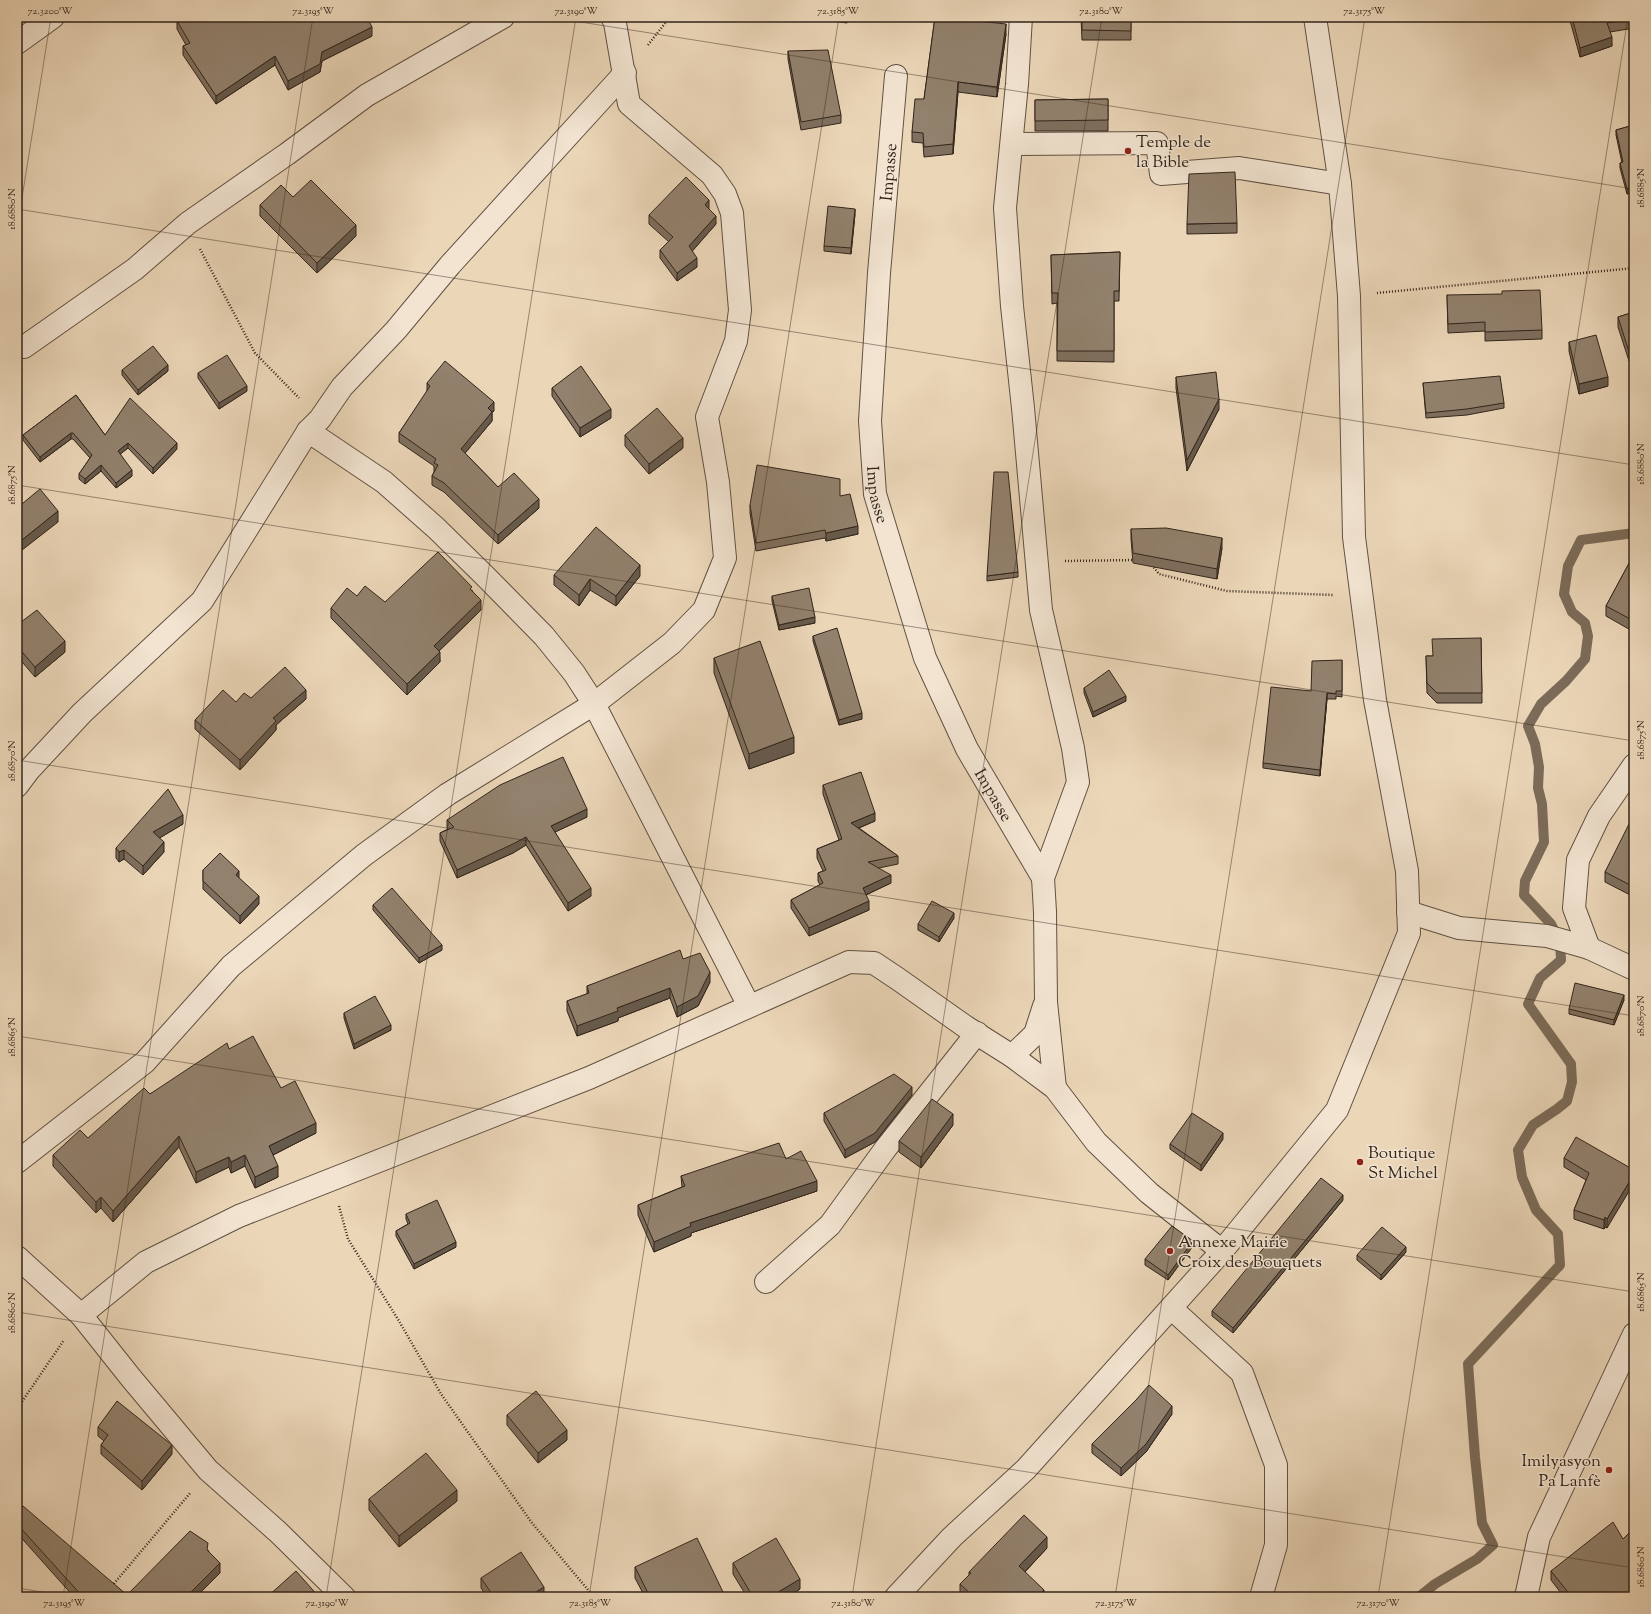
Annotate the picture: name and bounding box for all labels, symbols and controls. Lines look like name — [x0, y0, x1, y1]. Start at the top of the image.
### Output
text: 72.3200°W — [28, 4, 72, 19]
text: 72.3195°W — [292, 4, 334, 19]
text: 72.3190°W — [554, 4, 598, 19]
text: 72.3185°W — [817, 4, 859, 19]
text: 72.3180°W — [1079, 4, 1123, 19]
text: 72.3175°W — [1343, 4, 1385, 19]
place label: Temple de la Bible — [1136, 131, 1211, 175]
street label: Impasse — [876, 142, 904, 202]
marker: Temple de la Bible — [1123, 146, 1133, 156]
text: 18.6885°N — [1634, 168, 1649, 208]
text: 18.6880°N — [5, 188, 20, 230]
text: 18.6880°N — [1634, 443, 1649, 485]
text: 18.6875°N — [5, 465, 20, 505]
street label: Impasse — [859, 465, 893, 527]
text: 18.6875°N — [1634, 720, 1649, 760]
text: 18.6870°N — [5, 740, 20, 782]
street label: Impasse — [967, 765, 1017, 827]
text: 18.6870°N — [1634, 995, 1649, 1037]
text: 18.6865°N — [5, 1017, 20, 1057]
place label: Boutique St Michel — [1368, 1142, 1438, 1186]
marker: Boutique St Michel — [1355, 1157, 1365, 1167]
place label: Annexe Mairie Croix des Bouquets — [1178, 1231, 1322, 1275]
marker: Annexe Mairie Croix des Bouquets — [1165, 1246, 1175, 1256]
text: 18.6865°N — [1634, 1272, 1649, 1312]
text: 18.6860°N — [5, 1292, 20, 1334]
place label: Imilyasyon Pa Lanfè — [1521, 1450, 1601, 1494]
marker: Imilyasyon Pa Lanfè — [1604, 1465, 1614, 1475]
text: 18.6860°N — [1634, 1546, 1649, 1588]
text: 72.3195°W — [43, 1596, 85, 1611]
text: 72.3190°W — [305, 1596, 349, 1611]
text: 72.3185°W — [569, 1596, 611, 1611]
text: 72.3180°W — [831, 1596, 875, 1611]
text: 72.3175°W — [1095, 1596, 1137, 1611]
text: 72.3170°W — [1356, 1596, 1400, 1611]

